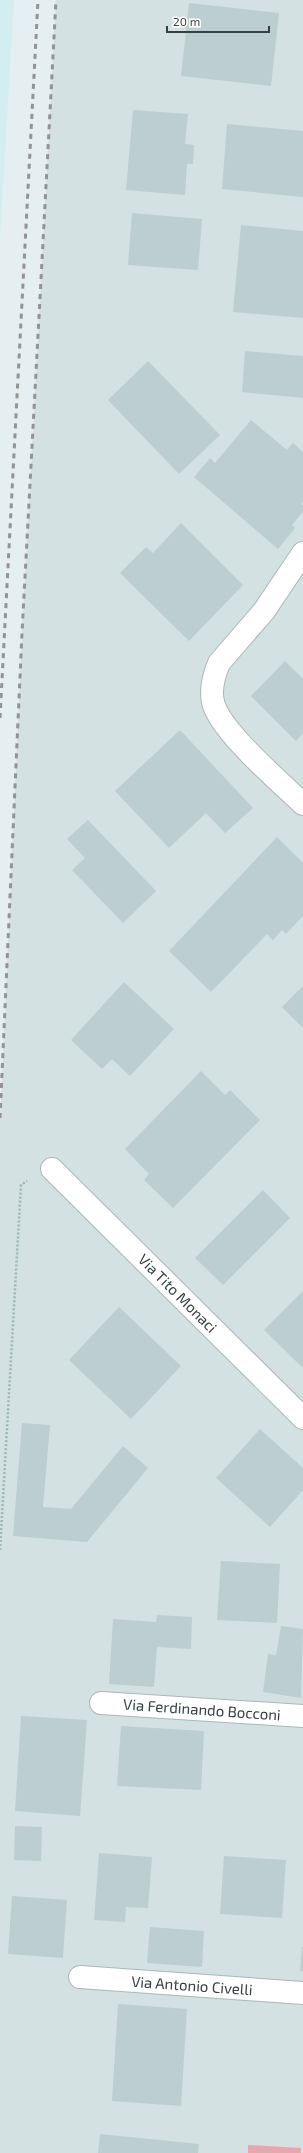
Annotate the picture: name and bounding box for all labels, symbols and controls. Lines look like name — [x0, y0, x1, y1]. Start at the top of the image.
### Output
scale bar — [167, 8, 269, 34]
text: 20 m — [173, 14, 200, 28]
street label: Via Tito Monaci — [135, 1250, 221, 1336]
street label: Via Ferdinando Bocconi — [123, 1695, 281, 1723]
street label: Via Antonio Civelli — [131, 1972, 253, 1998]

